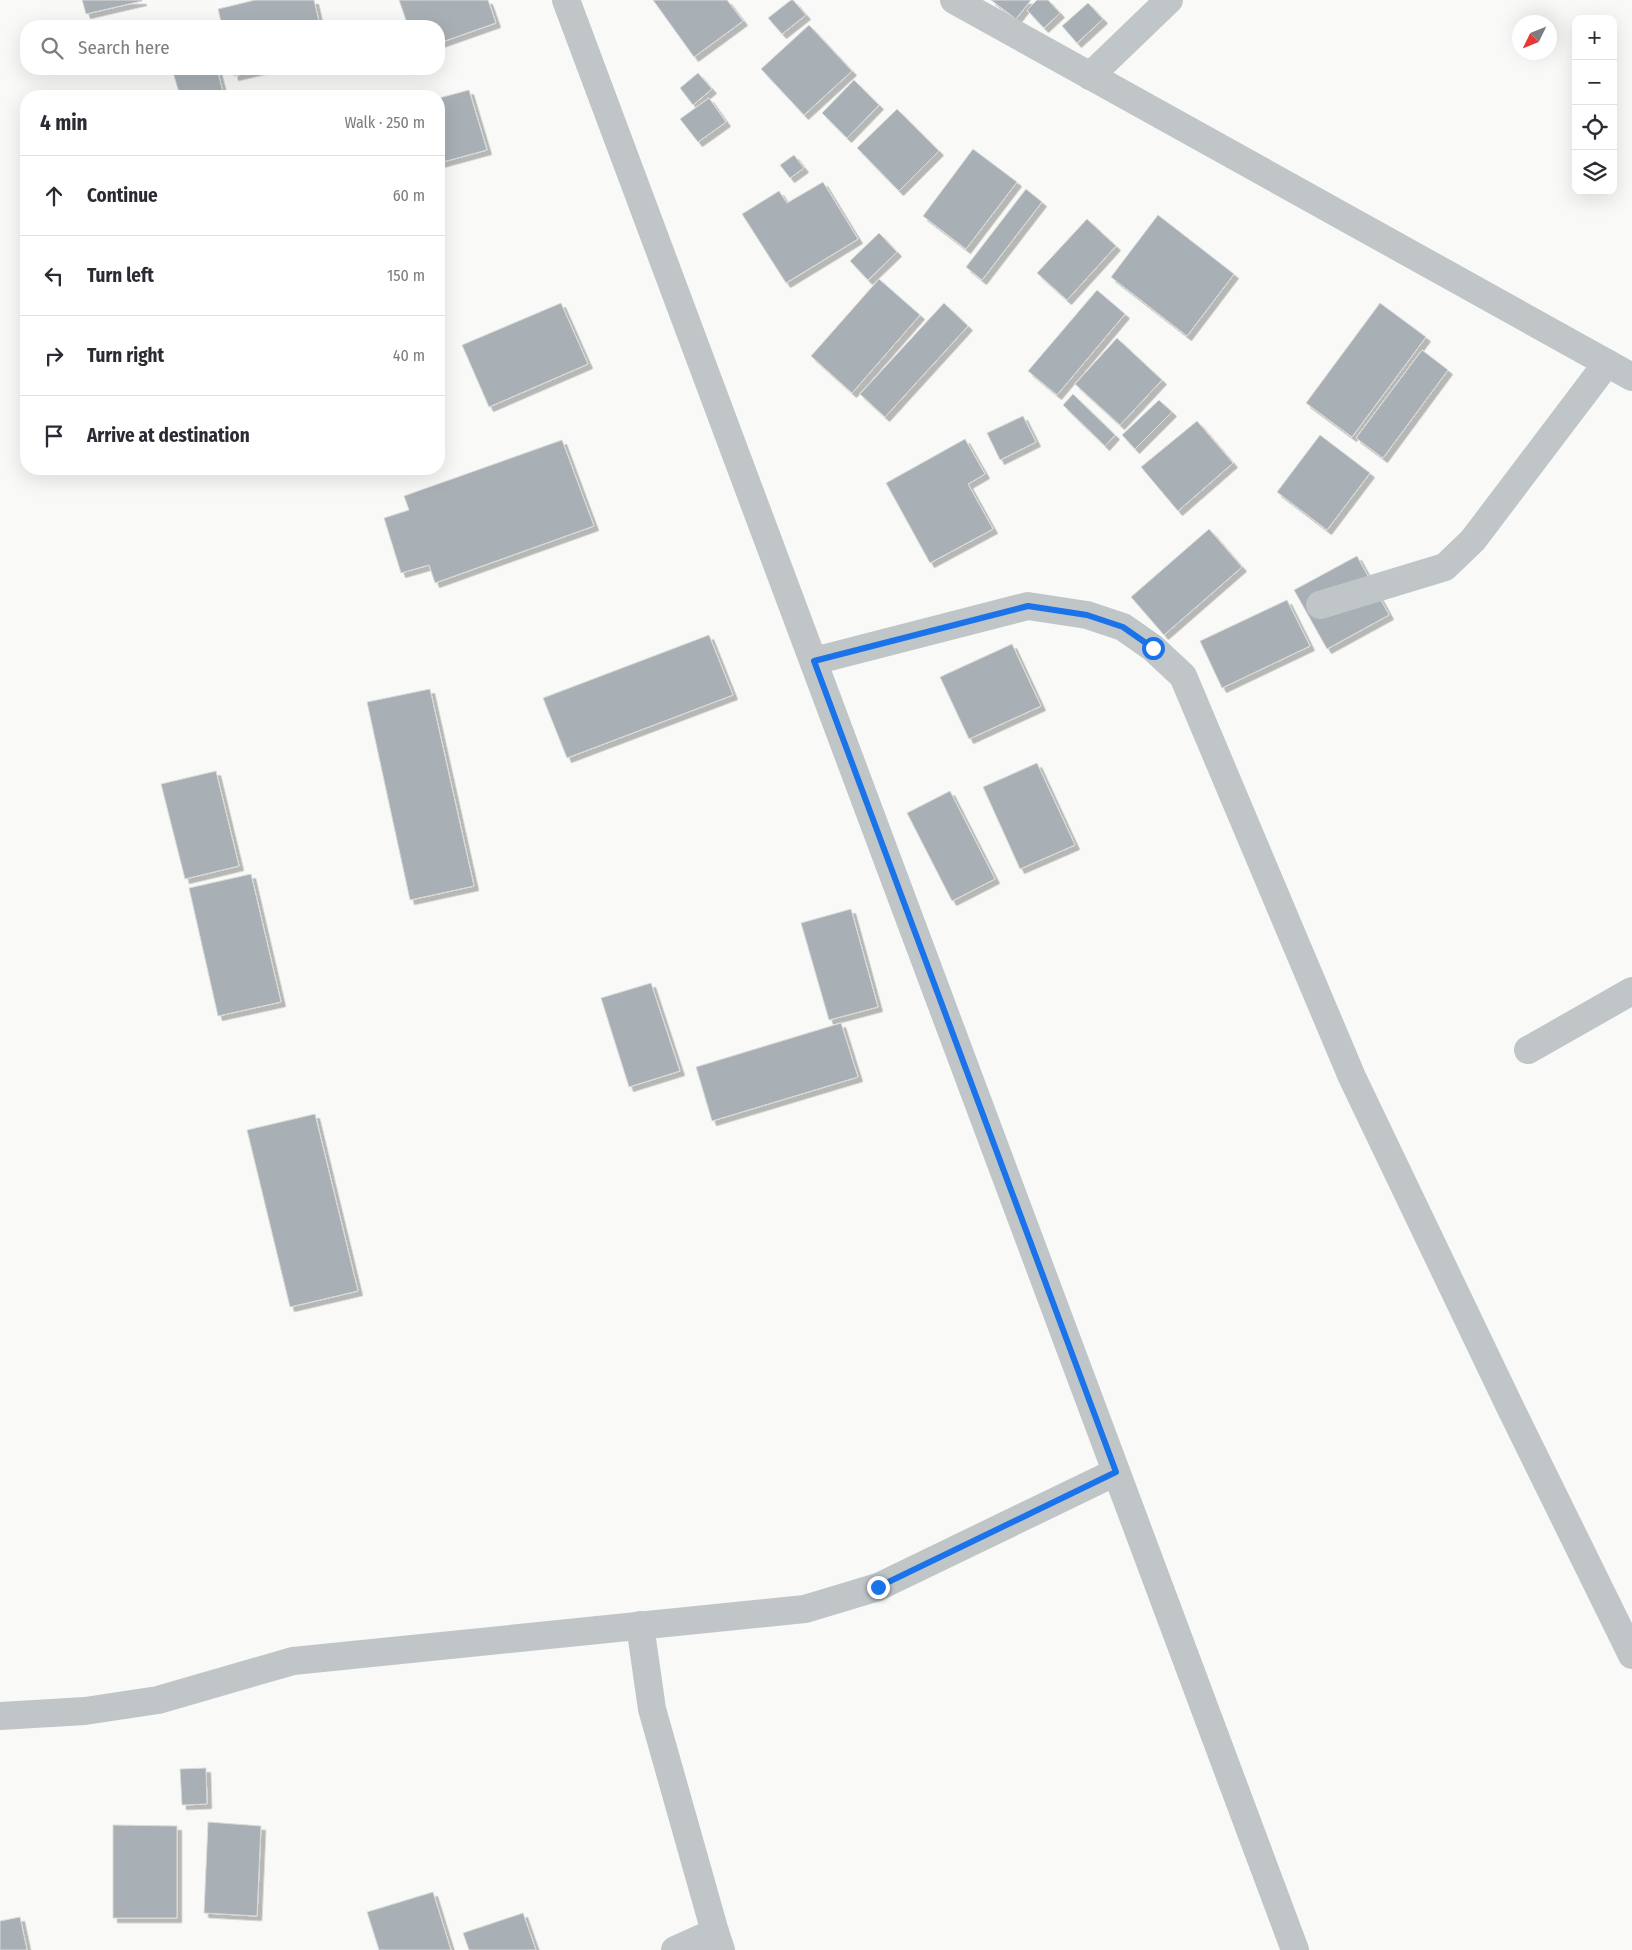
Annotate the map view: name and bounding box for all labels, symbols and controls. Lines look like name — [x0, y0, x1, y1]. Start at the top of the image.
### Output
north arrow — [1512, 15, 1557, 60]
map controls — [1572, 15, 1617, 195]
button: + — [1572, 15, 1617, 60]
search box — [20, 20, 445, 75]
icon: search — [38, 34, 66, 62]
text: Search here — [78, 36, 170, 59]
button: − — [1572, 60, 1617, 105]
button: locate — [1572, 105, 1617, 150]
text: 4 min — [40, 110, 88, 136]
text: Walk · 250 m — [344, 113, 425, 132]
button: layers — [1572, 150, 1617, 195]
icon: ahead — [40, 182, 68, 210]
text: Continue — [87, 184, 158, 207]
text: 60 m — [393, 186, 425, 205]
icon: left — [40, 262, 68, 290]
text: Turn left — [87, 264, 154, 287]
text: 150 m — [387, 266, 425, 285]
icon: right — [40, 342, 68, 370]
text: Turn right — [87, 344, 164, 367]
text: 40 m — [393, 346, 425, 365]
icon: arrive — [40, 422, 68, 450]
text: Arrive at destination — [87, 424, 250, 447]
route start — [1142, 637, 1165, 660]
route end — [867, 1576, 890, 1599]

